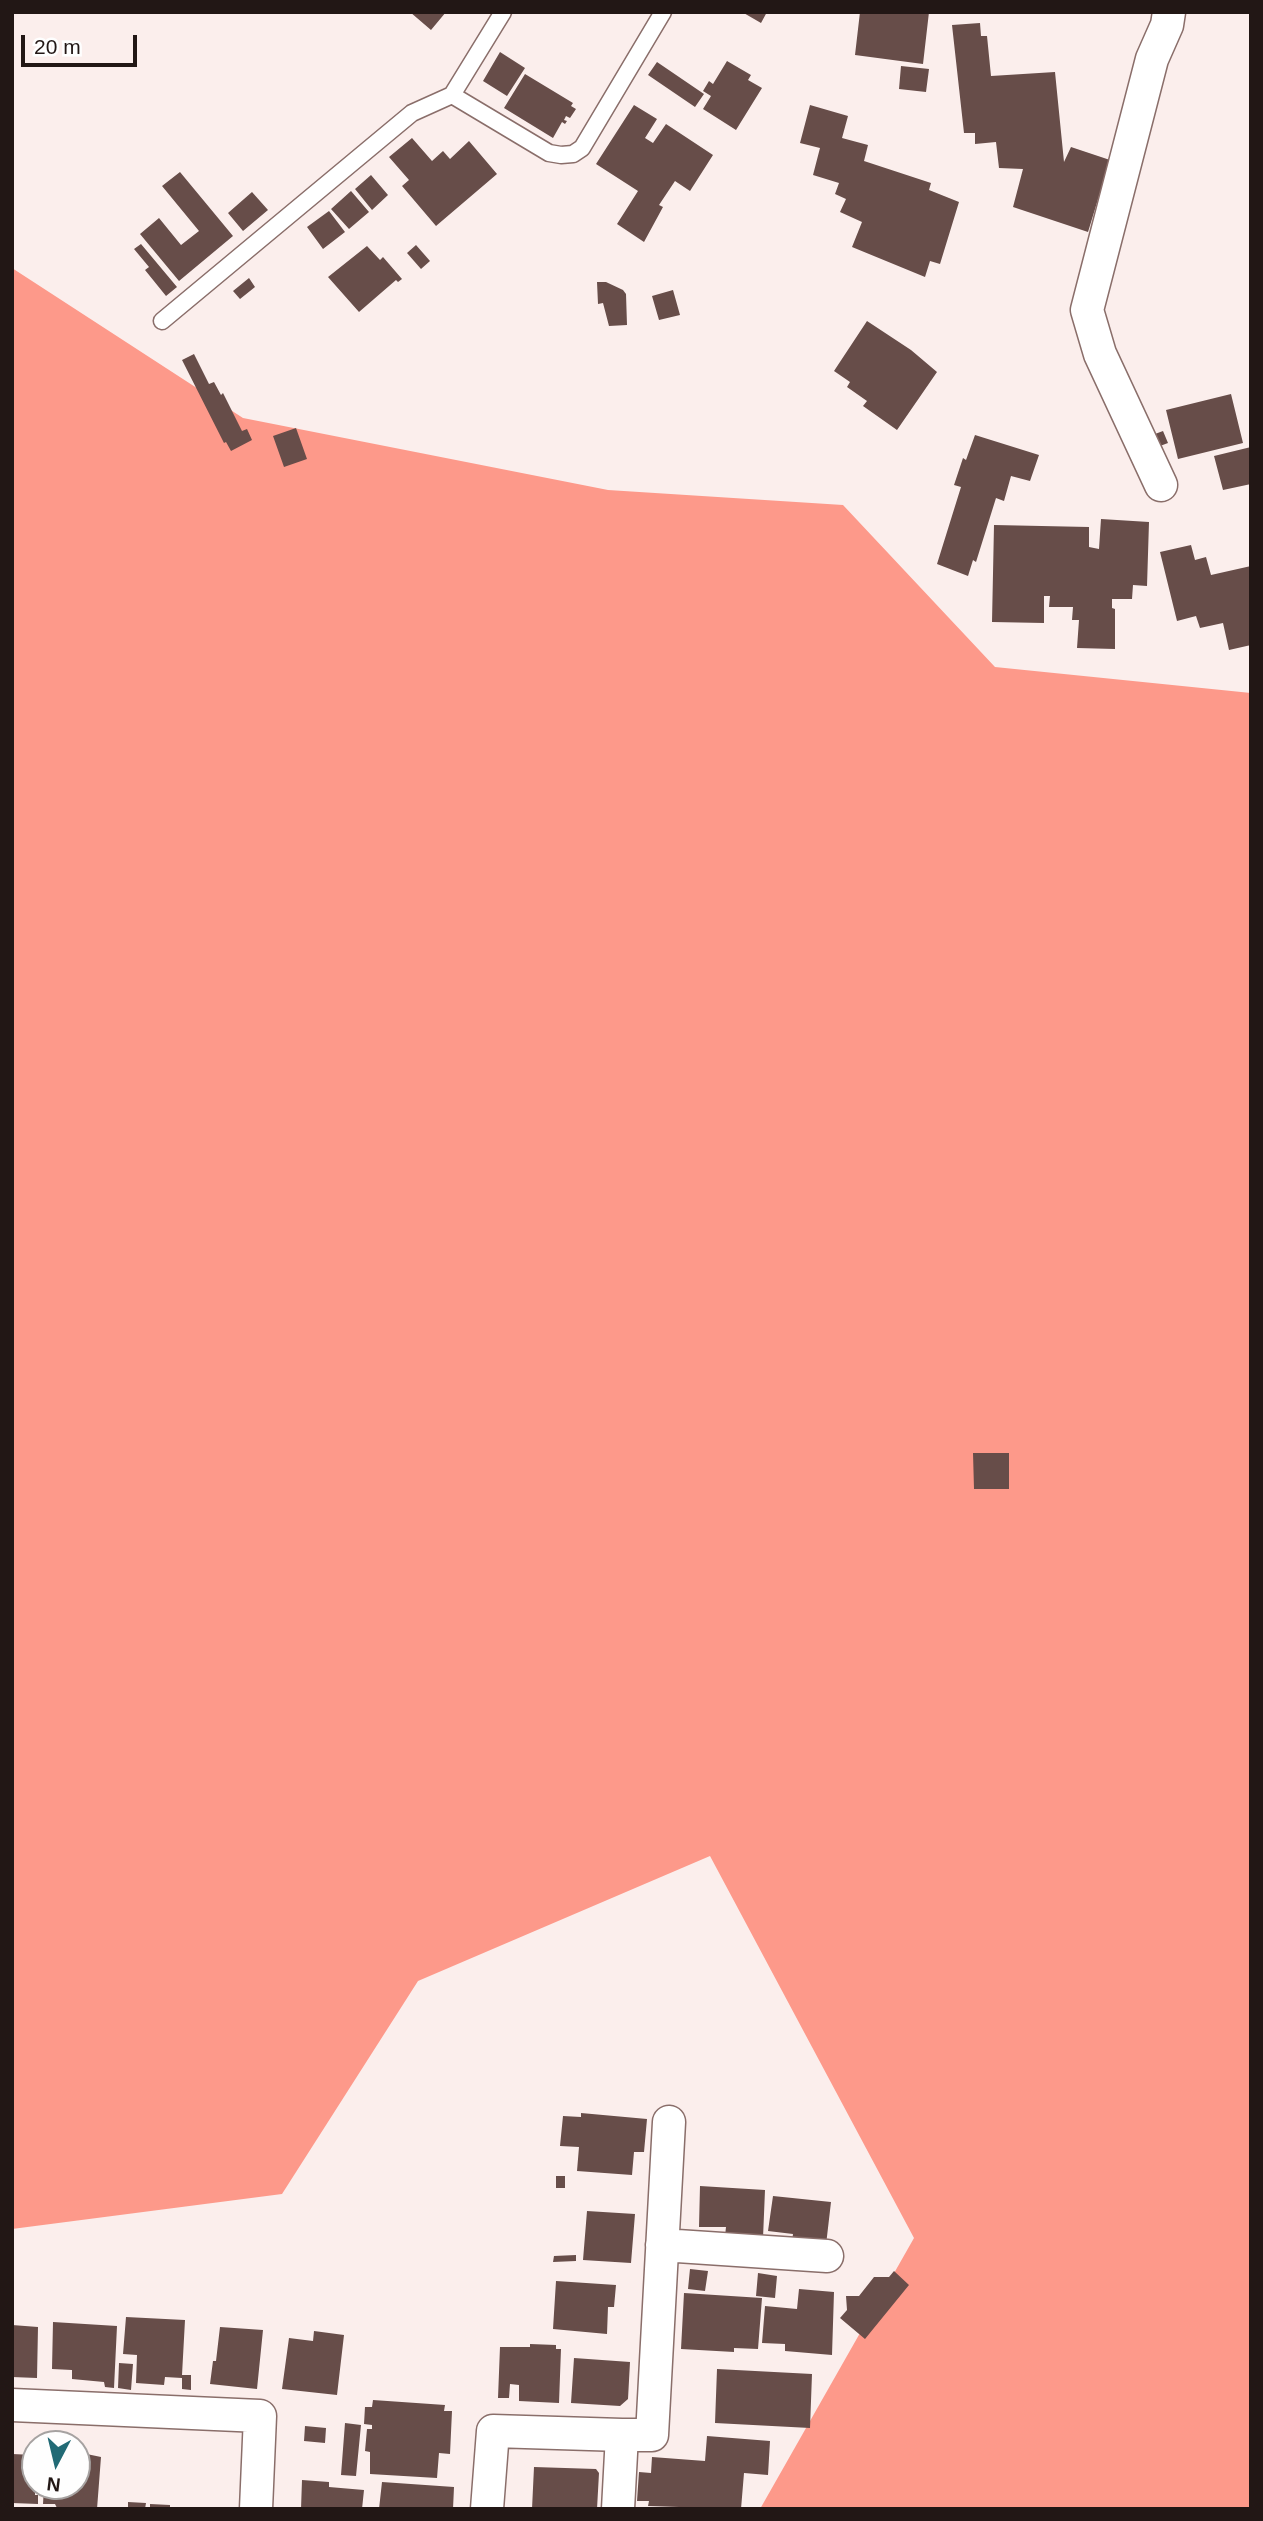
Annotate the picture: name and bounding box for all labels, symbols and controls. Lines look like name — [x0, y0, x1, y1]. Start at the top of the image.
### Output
scale bar — [24, 21, 140, 65]
text: 20 m — [34, 35, 81, 58]
north arrow — [21, 2430, 91, 2500]
text: N — [46, 2473, 62, 2496]

